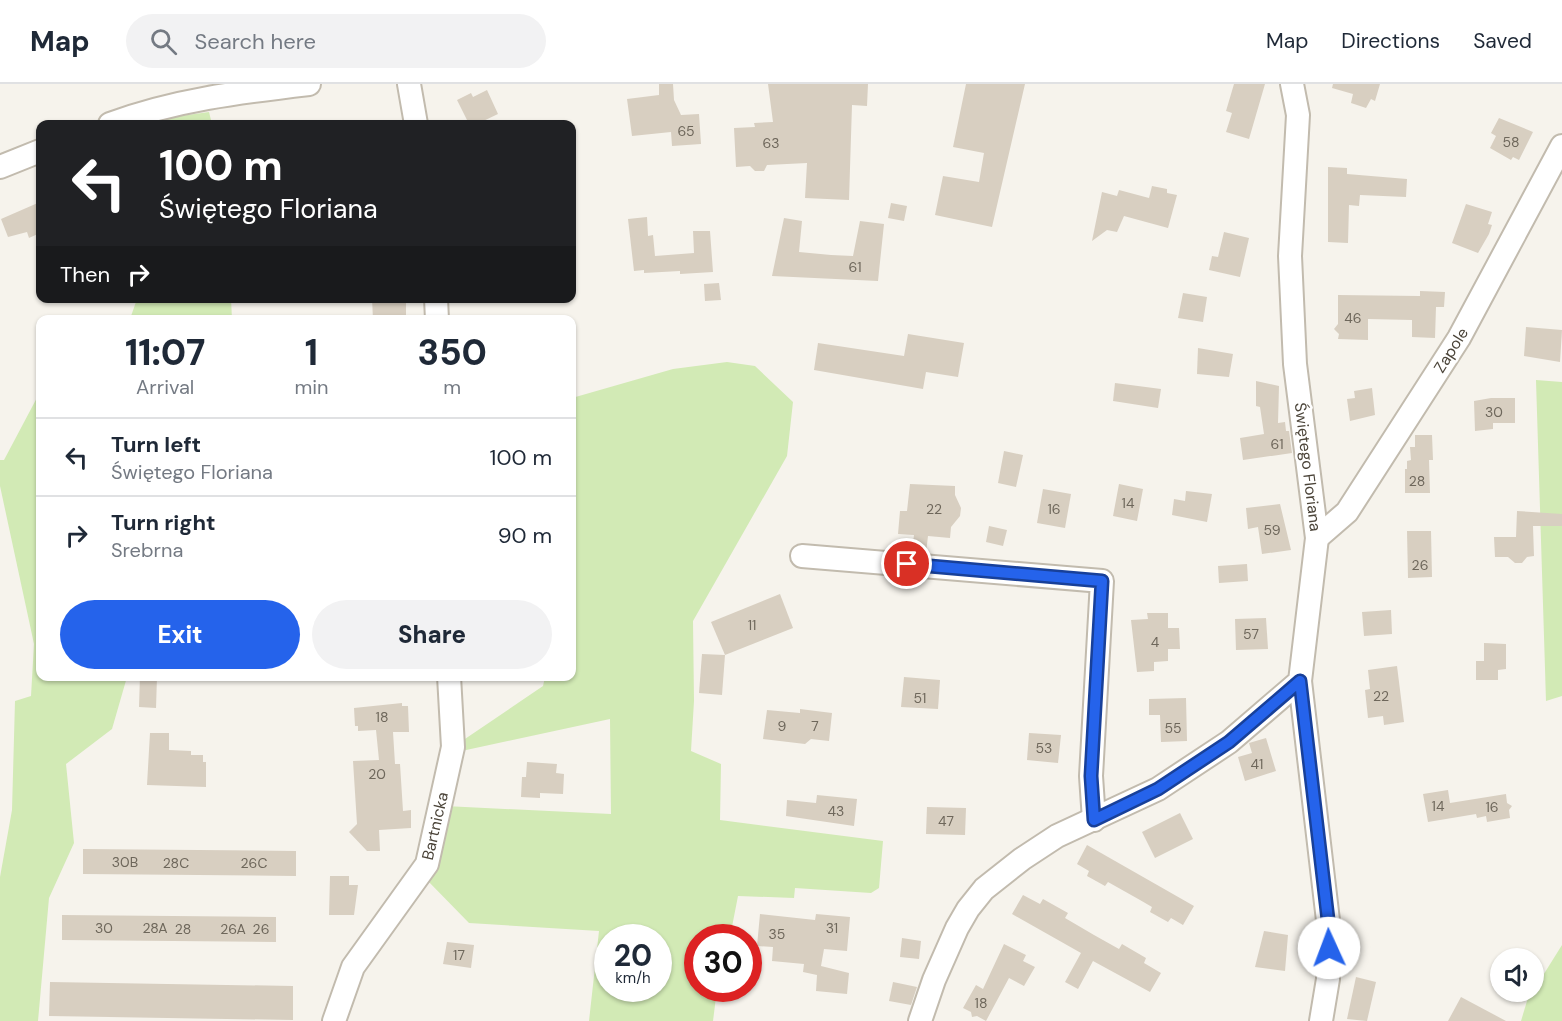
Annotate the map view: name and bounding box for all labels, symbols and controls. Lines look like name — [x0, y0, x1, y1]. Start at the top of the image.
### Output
search box — [126, 14, 546, 68]
text: Map — [30, 23, 90, 60]
icon: search — [147, 25, 180, 58]
text: Search here — [195, 27, 316, 56]
text: Map — [1266, 27, 1308, 55]
text: Directions — [1341, 27, 1440, 55]
text: Saved — [1473, 27, 1532, 55]
house number: 65 — [677, 122, 695, 140]
house number: 58 — [1502, 133, 1520, 151]
house number: 63 — [762, 134, 780, 152]
text: 100 m — [159, 138, 283, 193]
icon: left — [60, 144, 138, 222]
text: Świętego Floriana — [159, 191, 378, 226]
icon: right — [122, 258, 155, 291]
house number: 61 — [848, 258, 862, 276]
text: Then — [60, 260, 110, 289]
house number: 46 — [1344, 309, 1362, 327]
street label: Zapole — [1429, 323, 1473, 377]
text: 11:07 — [125, 329, 205, 376]
text: 1 — [305, 329, 318, 376]
text: 350 — [417, 329, 487, 376]
text: Arrival — [136, 374, 194, 400]
text: min — [294, 374, 328, 400]
text: m — [443, 374, 461, 400]
street label: Świętego Floriana — [1290, 401, 1326, 533]
house number: 30 — [1485, 403, 1503, 421]
text: Turn left — [111, 430, 201, 459]
house number: 61 — [1270, 435, 1284, 453]
icon: left — [60, 441, 93, 474]
text: 100 m — [490, 443, 552, 472]
text: Świętego Floriana — [111, 459, 273, 485]
house number: 28 — [1409, 472, 1425, 490]
house number: 14 — [1122, 494, 1135, 512]
house number: 22 — [926, 500, 942, 518]
house number: 16 — [1047, 500, 1061, 518]
text: Turn right — [111, 508, 216, 537]
icon: right — [60, 519, 93, 552]
text: 90 m — [498, 521, 552, 550]
house number: 59 — [1264, 521, 1281, 539]
text: Srebrna — [111, 537, 183, 563]
pin — [881, 538, 932, 589]
icon: arrive — [890, 547, 923, 580]
house number: 26 — [1412, 556, 1428, 574]
button: Exit — [60, 600, 300, 669]
button: Share — [312, 600, 552, 669]
house number: 11 — [748, 616, 756, 634]
house number: 57 — [1243, 625, 1259, 643]
house number: 4 — [1151, 633, 1160, 651]
house number: 22 — [1373, 687, 1389, 705]
house number: 51 — [914, 689, 926, 707]
house number: 18 — [376, 708, 388, 726]
house number: 9 — [778, 717, 787, 735]
house number: 7 — [811, 717, 819, 735]
house number: 55 — [1164, 719, 1182, 737]
house number: 53 — [1036, 739, 1052, 757]
house number: 41 — [1251, 755, 1263, 773]
house number: 20 — [368, 765, 386, 783]
street label: Bartnicka — [417, 790, 453, 862]
house number: 14 — [1432, 797, 1445, 815]
house number: 16 — [1485, 798, 1499, 816]
house number: 43 — [828, 802, 844, 820]
house number: 47 — [938, 812, 954, 830]
house number: 30B — [112, 853, 138, 871]
house number: 28C — [163, 854, 189, 872]
house number: 26C — [241, 854, 267, 872]
position arrow — [1297, 916, 1361, 980]
house number: 30 — [95, 919, 113, 937]
house number: 28A — [142, 919, 168, 937]
house number: 31 — [826, 919, 838, 937]
house number: 28 — [175, 920, 191, 938]
house number: 26A — [220, 920, 246, 938]
house number: 26 — [253, 920, 269, 938]
speed limit sign: 30 — [684, 924, 762, 1002]
house number: 35 — [769, 925, 785, 943]
text: 20 — [614, 936, 652, 975]
house number: 17 — [453, 946, 465, 964]
map controls — [1490, 948, 1544, 1002]
button: sound — [1490, 948, 1544, 1002]
text: km/h — [615, 968, 651, 988]
house number: 18 — [975, 994, 987, 1012]

